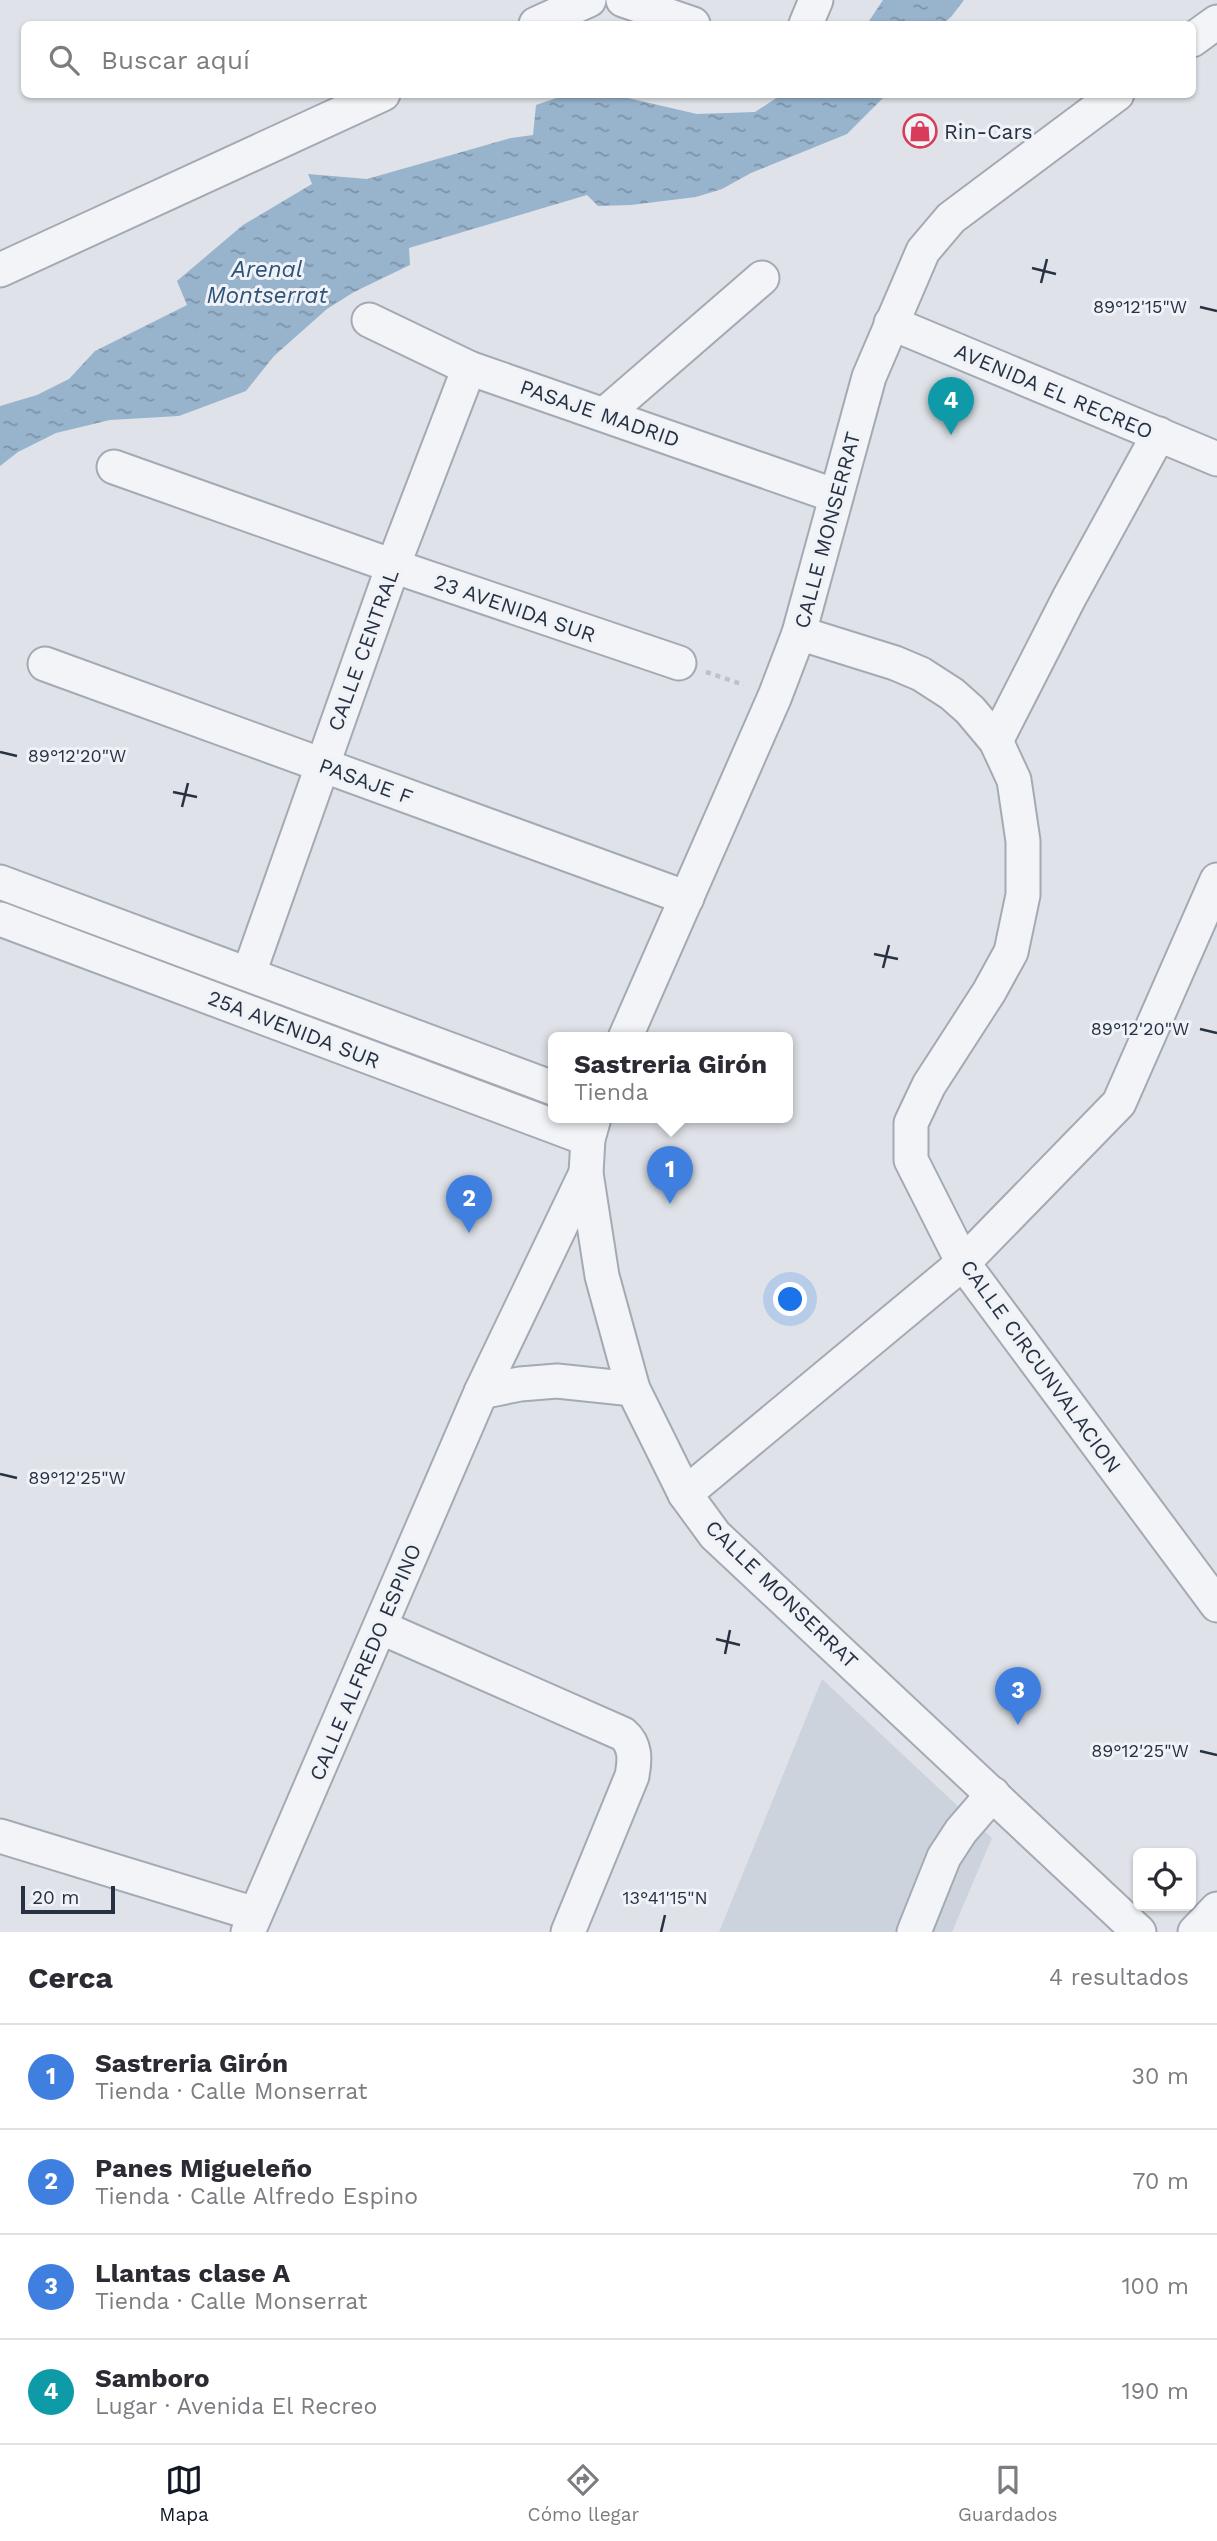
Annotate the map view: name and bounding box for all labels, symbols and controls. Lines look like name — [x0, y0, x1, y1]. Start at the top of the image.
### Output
search box — [21, 21, 1196, 98]
icon: search — [45, 41, 83, 79]
text: Buscar aquí — [101, 45, 250, 75]
shop icon: Rin-Cars — [901, 112, 939, 150]
place label: Rin-Cars — [944, 119, 1033, 144]
water label: Arenal Montserrat — [206, 256, 328, 309]
text: 89°12'15"W — [1093, 296, 1187, 317]
street label: AVENIDA EL RECREO — [951, 338, 1157, 444]
street label: PASAJE MADRID — [517, 374, 683, 452]
pin: 4 — [928, 377, 974, 435]
street label: CALLE MONSERRAT — [789, 429, 865, 631]
street label: CALLE CENTRAL — [322, 566, 404, 734]
street label: 23 AVENIDA SUR — [431, 569, 599, 647]
text: 89°12'20"W — [28, 745, 126, 766]
street label: PASAJE F — [316, 753, 416, 809]
street label: 25A AVENIDA SUR — [204, 985, 384, 1073]
text: 89°12'20"W — [1091, 1018, 1189, 1039]
popup — [548, 1032, 793, 1123]
text: Sastreria Girón — [574, 1049, 767, 1079]
text: Tienda — [574, 1079, 649, 1106]
pin: 1 — [647, 1146, 693, 1204]
pin: 2 — [446, 1175, 492, 1233]
street label: CALLE CIRCUNVALACION — [955, 1255, 1127, 1477]
your location — [773, 1282, 807, 1316]
text: 89°12'25"W — [28, 1467, 126, 1488]
street label: CALLE MONSERRAT — [701, 1515, 864, 1674]
street label: CALLE ALFREDO ESPINO — [304, 1540, 426, 1784]
pin: 3 — [995, 1667, 1041, 1725]
text: 89°12'25"W — [1091, 1740, 1189, 1761]
map controls — [1133, 1848, 1196, 1911]
button: locate — [1133, 1848, 1196, 1911]
scale bar — [21, 1883, 116, 1915]
text: 20 m — [32, 1886, 79, 1909]
text: 13°41'15"N — [622, 1887, 708, 1908]
text: Cerca — [28, 1960, 113, 1995]
text: 4 resultados — [1049, 1964, 1189, 1991]
text: Sastreria Girón — [95, 2048, 288, 2078]
text: 1 — [46, 2063, 56, 2090]
text: 30 m — [1132, 2063, 1189, 2090]
text: Tienda · Calle Monserrat — [95, 2078, 367, 2105]
text: Panes Migueleño — [95, 2153, 312, 2183]
text: 2 — [44, 2168, 58, 2195]
text: 70 m — [1132, 2168, 1189, 2195]
text: Tienda · Calle Alfredo Espino — [95, 2183, 418, 2210]
text: Llantas clase A — [95, 2258, 290, 2288]
text: 3 — [44, 2273, 58, 2300]
text: 100 m — [1122, 2273, 1189, 2300]
text: Tienda · Calle Monserrat — [95, 2288, 367, 2315]
text: Samboro — [95, 2363, 210, 2393]
text: 4 — [44, 2378, 58, 2405]
text: 190 m — [1122, 2378, 1189, 2405]
text: Lugar · Avenida El Recreo — [95, 2393, 377, 2420]
tab: Mapa — [159, 2461, 209, 2526]
tab: Cómo llegar — [528, 2461, 639, 2526]
tab: Guardados — [958, 2461, 1058, 2526]

